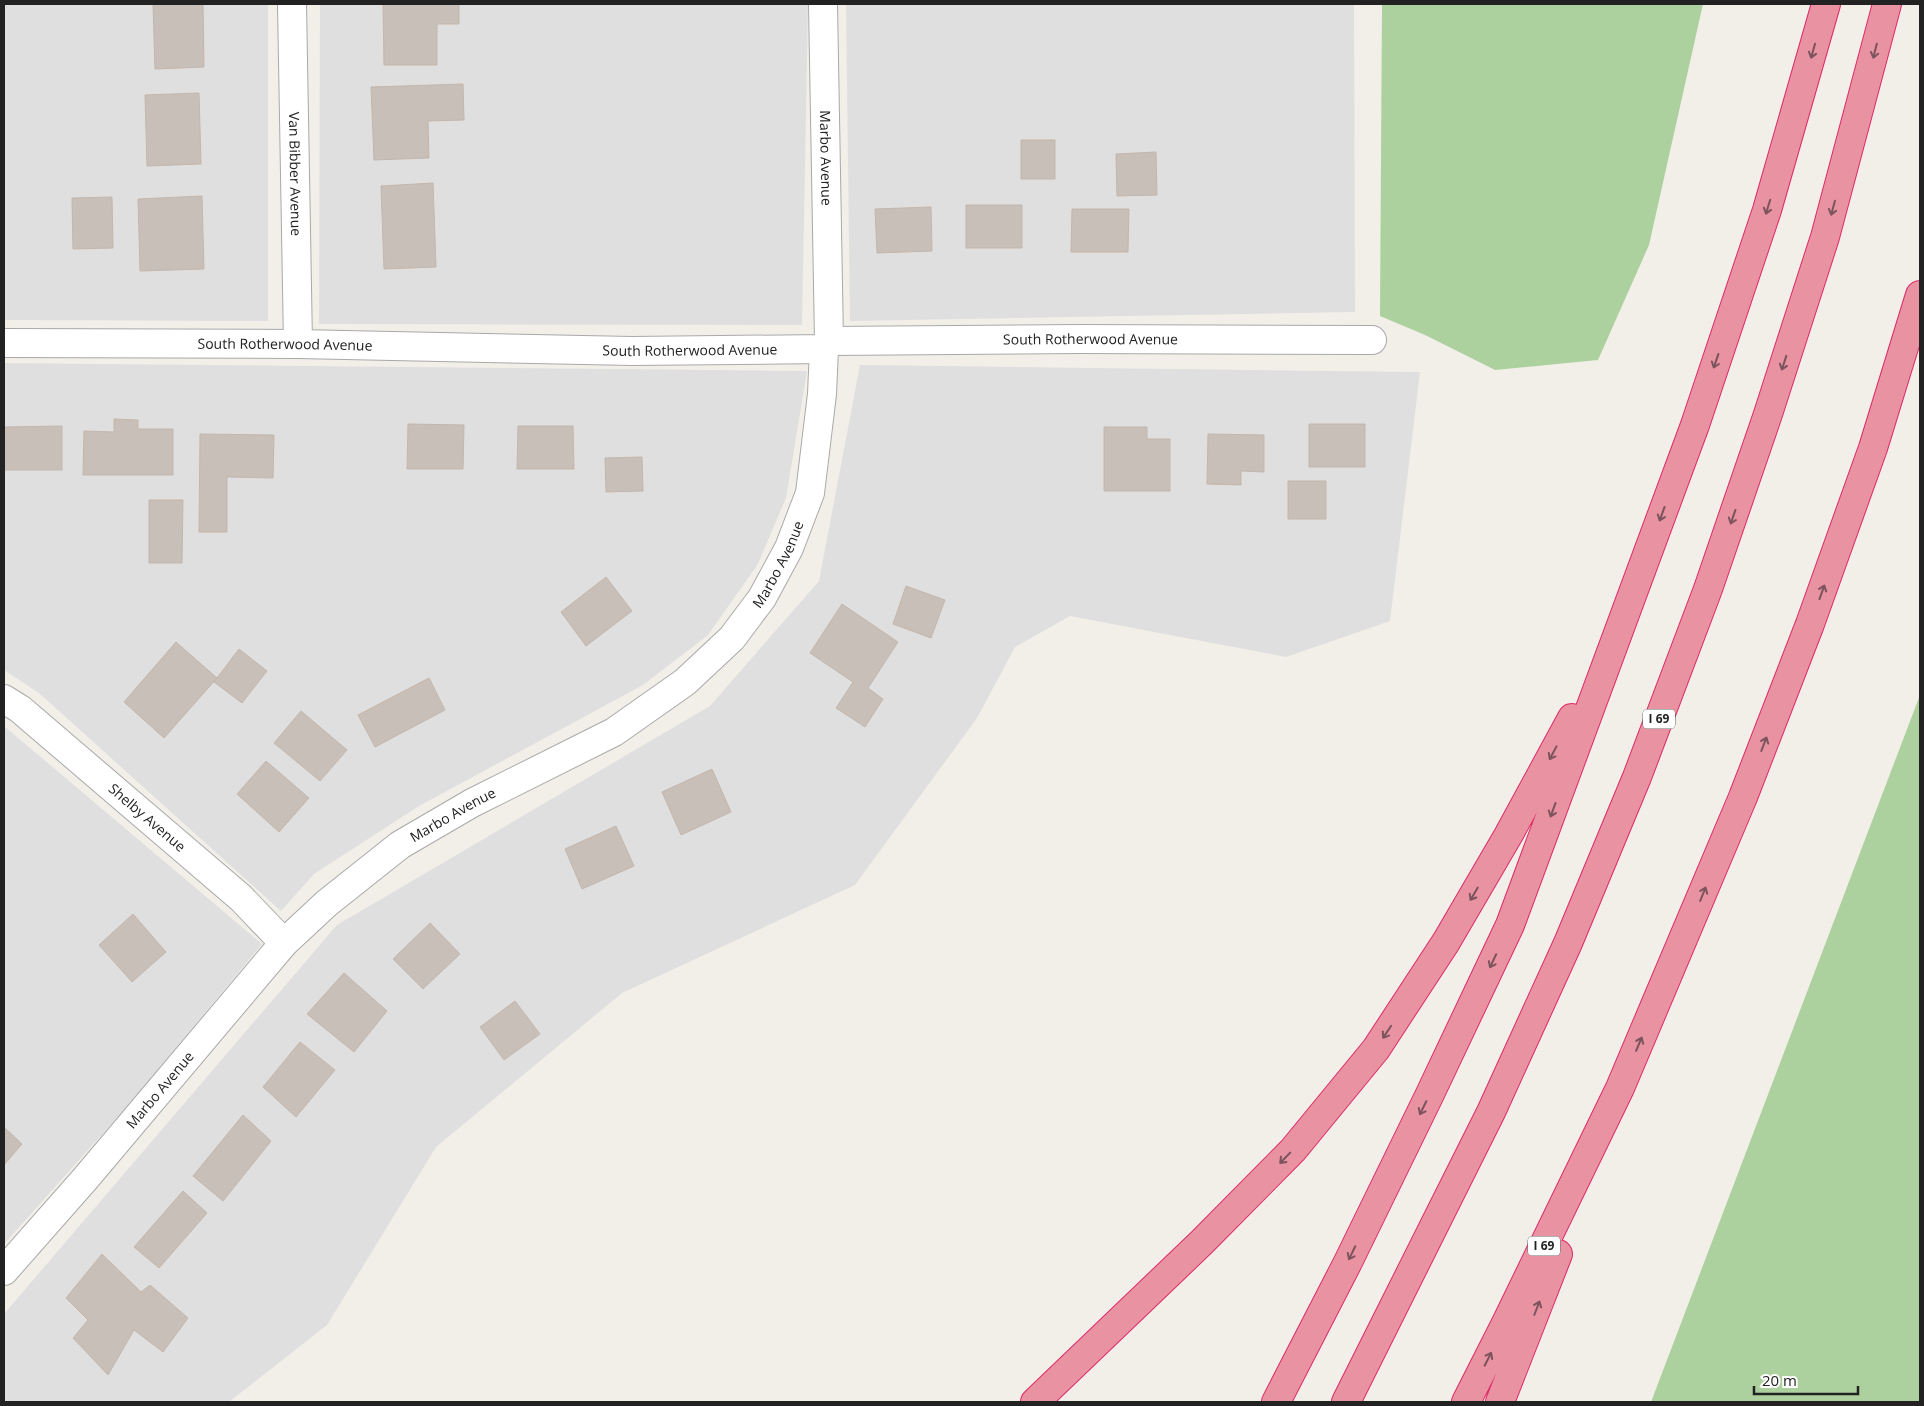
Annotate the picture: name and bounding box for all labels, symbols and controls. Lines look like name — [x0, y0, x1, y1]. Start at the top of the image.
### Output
one-way arrow — [1808, 42, 1817, 58]
one-way arrow — [1870, 43, 1879, 59]
street label: Marbo Avenue — [816, 110, 837, 206]
street label: Van Bibber Avenue — [285, 112, 306, 236]
one-way arrow — [1763, 198, 1773, 214]
one-way arrow — [1827, 199, 1837, 215]
street label: South Rotherwood Avenue — [1003, 329, 1178, 349]
street label: South Rotherwood Avenue — [198, 334, 373, 355]
street label: South Rotherwood Avenue — [602, 339, 778, 360]
one-way arrow — [1711, 353, 1721, 369]
one-way arrow — [1779, 355, 1788, 370]
one-way arrow — [1657, 506, 1666, 521]
one-way arrow — [1727, 509, 1737, 525]
street label: Marbo Avenue — [748, 518, 808, 612]
one-way arrow — [1818, 584, 1827, 600]
road number: I 69 — [1643, 710, 1675, 729]
one-way arrow — [1760, 736, 1769, 752]
one-way arrow — [1548, 745, 1558, 760]
street label: Shelby Avenue — [105, 779, 190, 856]
street label: Marbo Avenue — [406, 783, 499, 846]
one-way arrow — [1548, 802, 1557, 817]
one-way arrow — [1469, 887, 1479, 902]
one-way arrow — [1699, 887, 1708, 902]
one-way arrow — [1488, 953, 1497, 968]
one-way arrow — [1382, 1024, 1392, 1038]
one-way arrow — [1635, 1037, 1645, 1052]
street label: Marbo Avenue — [122, 1047, 198, 1132]
one-way arrow — [1418, 1100, 1428, 1115]
one-way arrow — [1279, 1152, 1291, 1164]
road number: I 69 — [1528, 1236, 1560, 1256]
one-way arrow — [1347, 1246, 1357, 1261]
one-way arrow — [1533, 1301, 1542, 1316]
one-way arrow — [1484, 1352, 1493, 1367]
scale bar — [1754, 1364, 1858, 1396]
text: 20 m — [1762, 1370, 1797, 1390]

